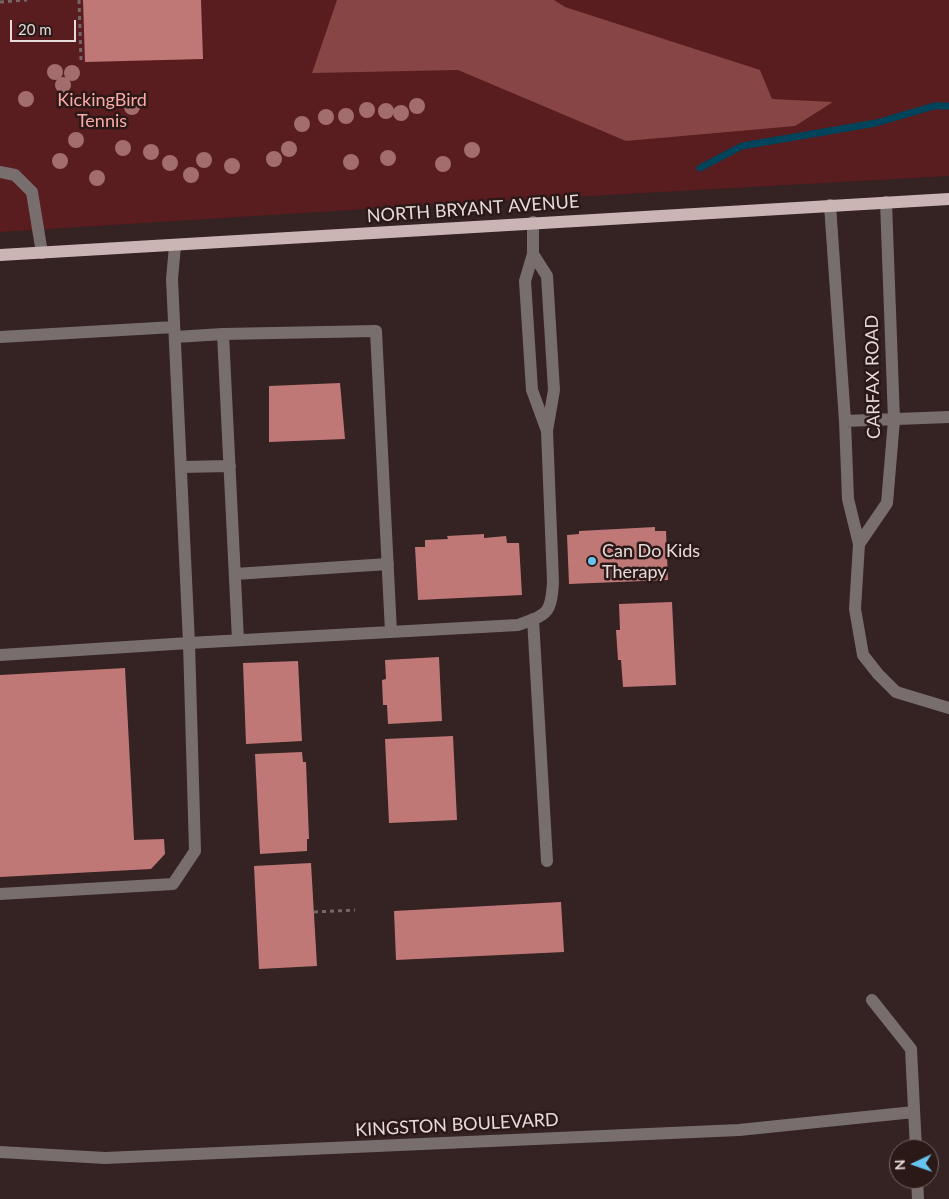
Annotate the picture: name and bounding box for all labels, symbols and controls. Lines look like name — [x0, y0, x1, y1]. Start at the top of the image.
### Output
scale bar — [12, 10, 79, 42]
text: 20 m — [18, 20, 52, 38]
park label: KickingBird Tennis — [57, 89, 147, 132]
street label: NORTH BRYANT AVENUE — [366, 191, 580, 227]
street label: CARFAX ROAD — [861, 315, 885, 439]
place label: Can Do Kids Therapy — [602, 540, 700, 582]
marker: Can Do Kids Therapy — [586, 555, 598, 567]
street label: KINGSTON BOULEVARD — [355, 1109, 559, 1141]
north arrow — [889, 1139, 939, 1189]
text: N — [891, 1159, 908, 1171]

